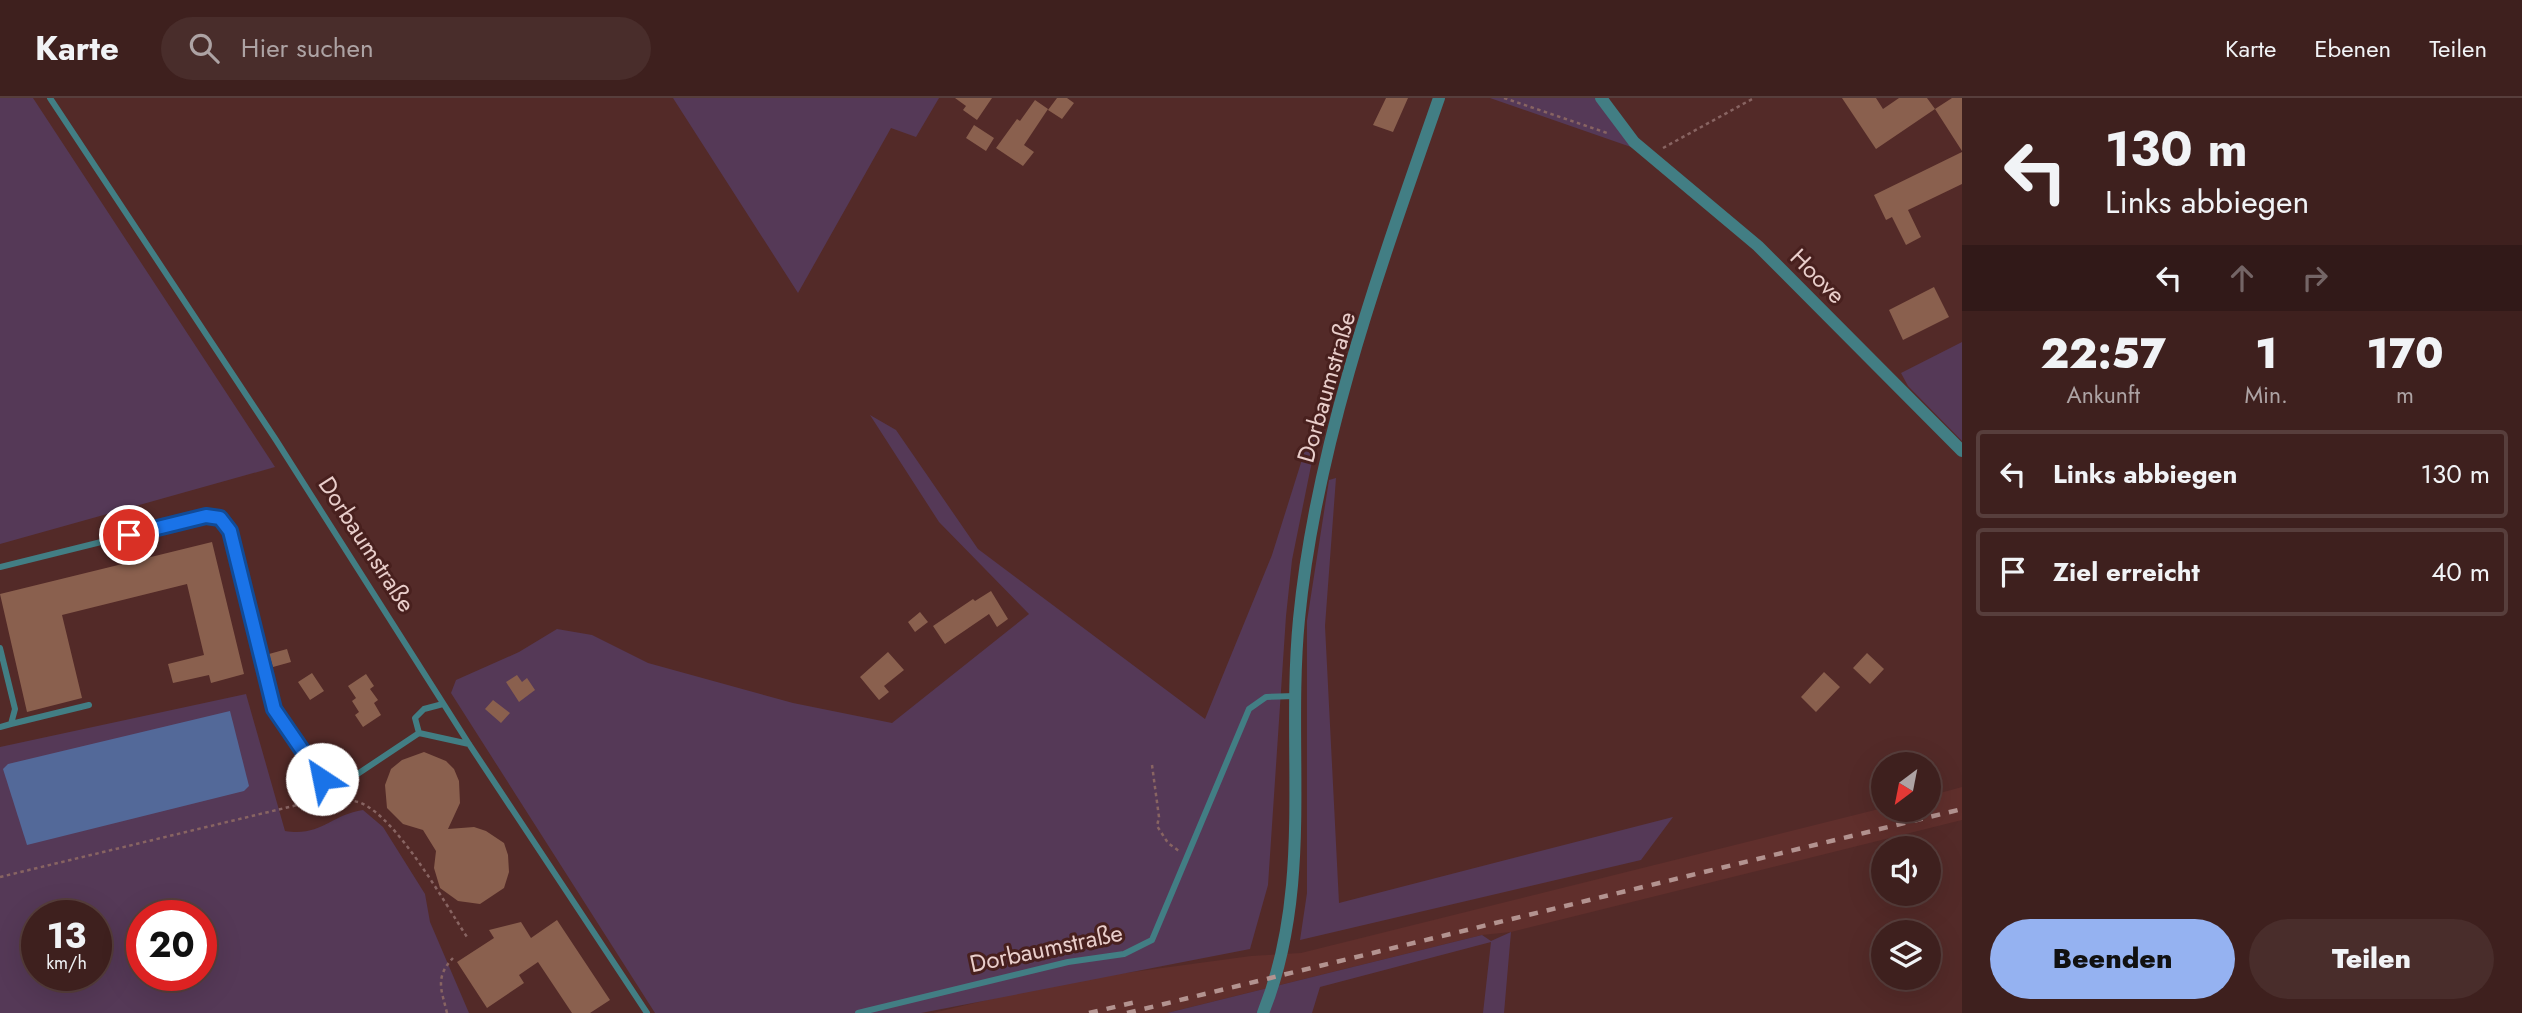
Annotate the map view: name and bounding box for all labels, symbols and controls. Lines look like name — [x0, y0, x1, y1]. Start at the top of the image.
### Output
search box — [161, 17, 651, 80]
text: Karte — [35, 25, 119, 72]
icon: search — [185, 29, 223, 67]
text: Hier suchen — [241, 29, 374, 67]
text: Karte — [2225, 31, 2276, 66]
text: Ebenen — [2314, 31, 2391, 66]
text: Teilen — [2429, 31, 2487, 66]
text: 130 m — [2105, 114, 2248, 184]
icon: left — [1990, 126, 2081, 217]
text: Links abbiegen — [2105, 179, 2309, 225]
street label: Hoove — [1782, 240, 1854, 312]
icon: left — [2150, 259, 2188, 297]
icon: ahead — [2223, 259, 2261, 297]
icon: right — [2296, 259, 2334, 297]
street label: Dorbaumstraße — [1288, 308, 1364, 466]
text: 22:57 — [2040, 323, 2166, 384]
text: 1 — [2255, 323, 2277, 384]
text: 170 — [2367, 323, 2444, 384]
text: Ankunft — [2067, 378, 2140, 412]
text: Min. — [2244, 378, 2288, 412]
text: m — [2396, 378, 2414, 412]
icon: left — [1994, 455, 2032, 493]
text: Links abbiegen — [2053, 455, 2237, 493]
text: 130 m — [2420, 455, 2490, 493]
street label: Dorbaumstraße — [310, 469, 424, 619]
pin — [99, 505, 159, 565]
icon: arrive — [110, 516, 148, 554]
icon: arrive — [1994, 553, 2032, 591]
text: Ziel erreicht — [2053, 553, 2200, 591]
text: 40 m — [2431, 553, 2490, 591]
position arrow — [285, 742, 359, 816]
north arrow — [1871, 752, 1941, 822]
map controls — [1871, 752, 1941, 990]
button: sound — [1871, 836, 1941, 906]
speed limit sign: 20 — [126, 900, 217, 991]
text: 13 — [47, 911, 86, 961]
street label: Dorbaumstraße — [966, 915, 1126, 981]
button: Beenden — [1990, 919, 2235, 999]
button: Teilen — [2249, 919, 2494, 999]
button: layers — [1871, 920, 1941, 990]
text: km/h — [46, 950, 87, 976]

